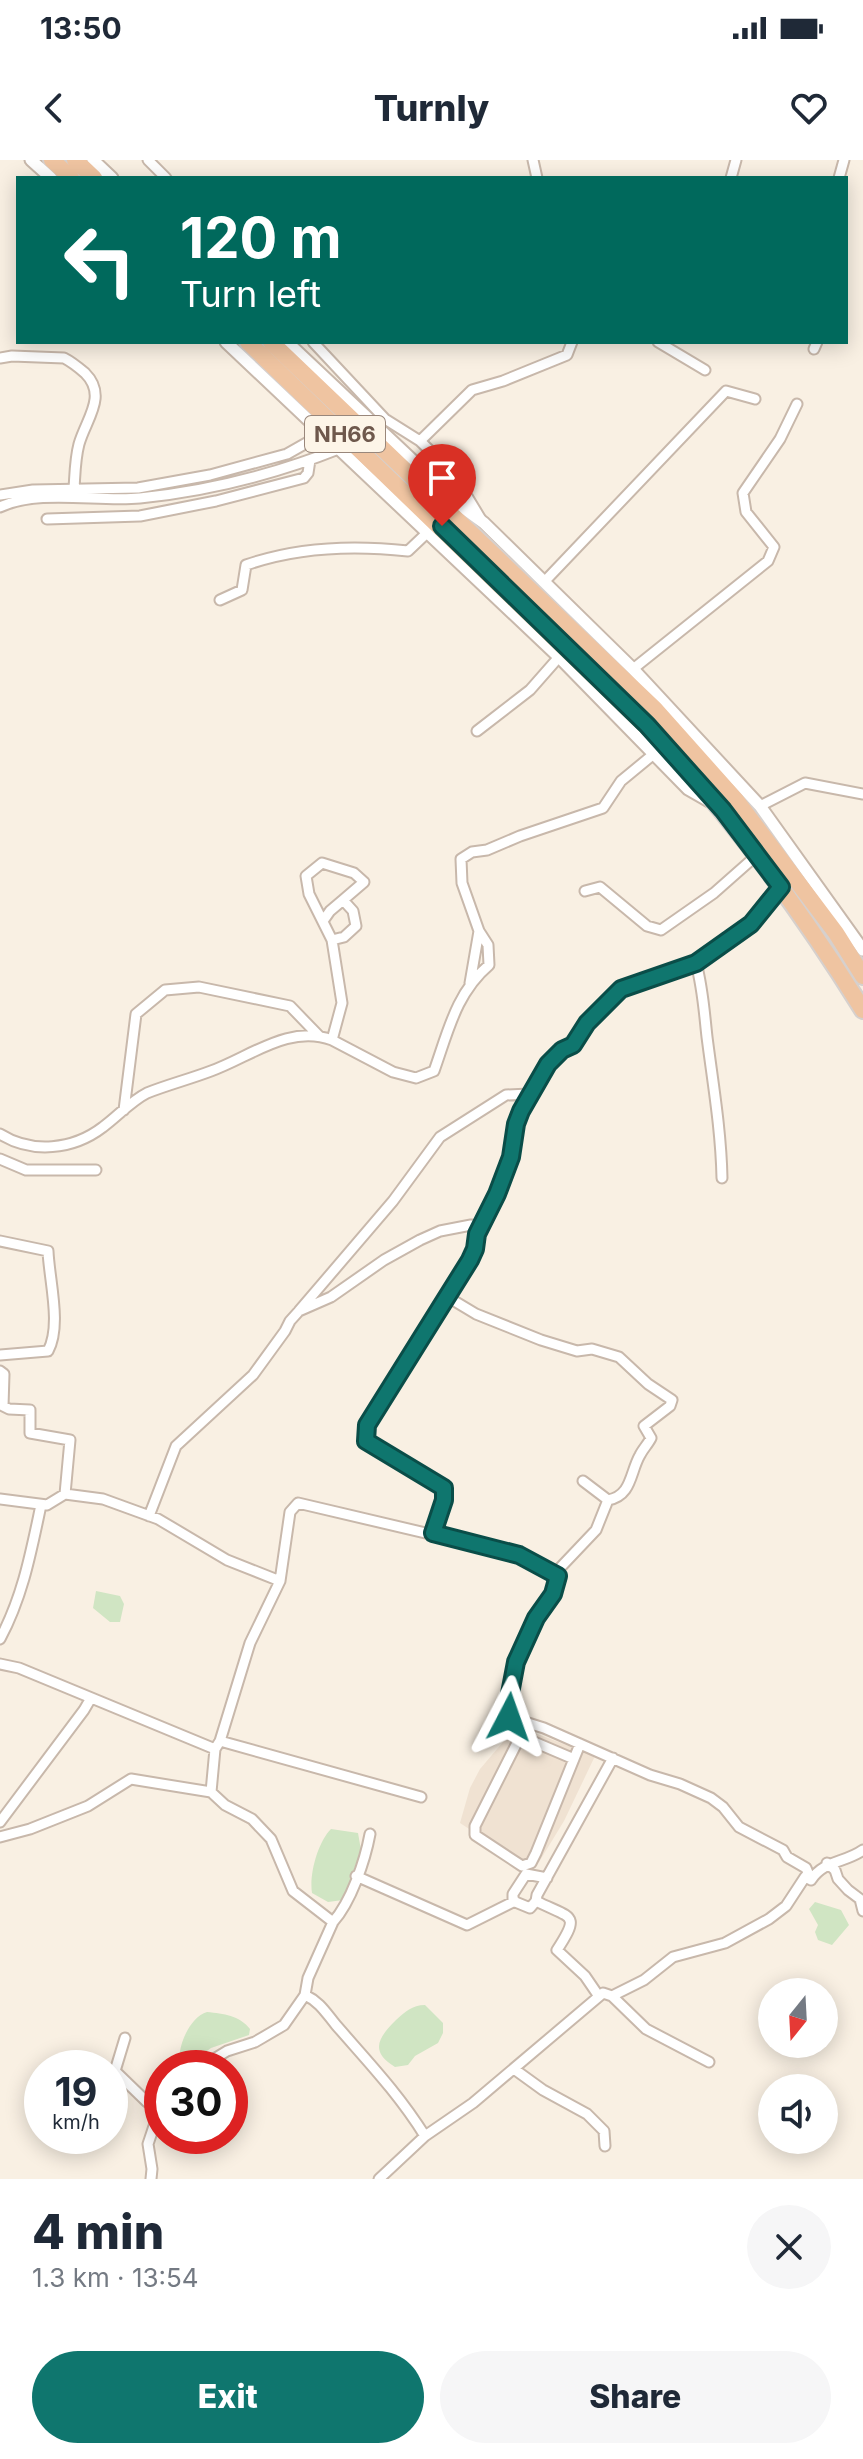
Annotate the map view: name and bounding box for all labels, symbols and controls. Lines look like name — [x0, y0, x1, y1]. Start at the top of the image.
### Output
text: 13:50 — [40, 10, 122, 46]
icon: back — [32, 86, 76, 130]
text: Turnly — [374, 86, 489, 130]
icon: heart — [787, 86, 831, 130]
text: 120 m — [180, 204, 342, 272]
icon: left — [48, 208, 152, 312]
text: Turn left — [180, 272, 321, 316]
road number: NH66 — [305, 416, 385, 452]
pin — [408, 444, 476, 526]
icon: arrive — [420, 456, 464, 500]
position arrow — [467, 1675, 551, 1759]
north arrow — [758, 1978, 838, 2058]
map controls — [758, 1978, 838, 2154]
speed limit sign: 30 — [144, 2050, 248, 2154]
text: 19 — [54, 2067, 98, 2116]
button: sound — [758, 2074, 838, 2154]
text: km/h — [52, 2110, 100, 2134]
text: 4 min — [32, 2202, 164, 2261]
button: close — [747, 2205, 831, 2289]
text: 1.3 km · 13:54 — [32, 2262, 199, 2293]
button: Exit — [32, 2351, 424, 2443]
button: Share — [440, 2351, 831, 2443]

